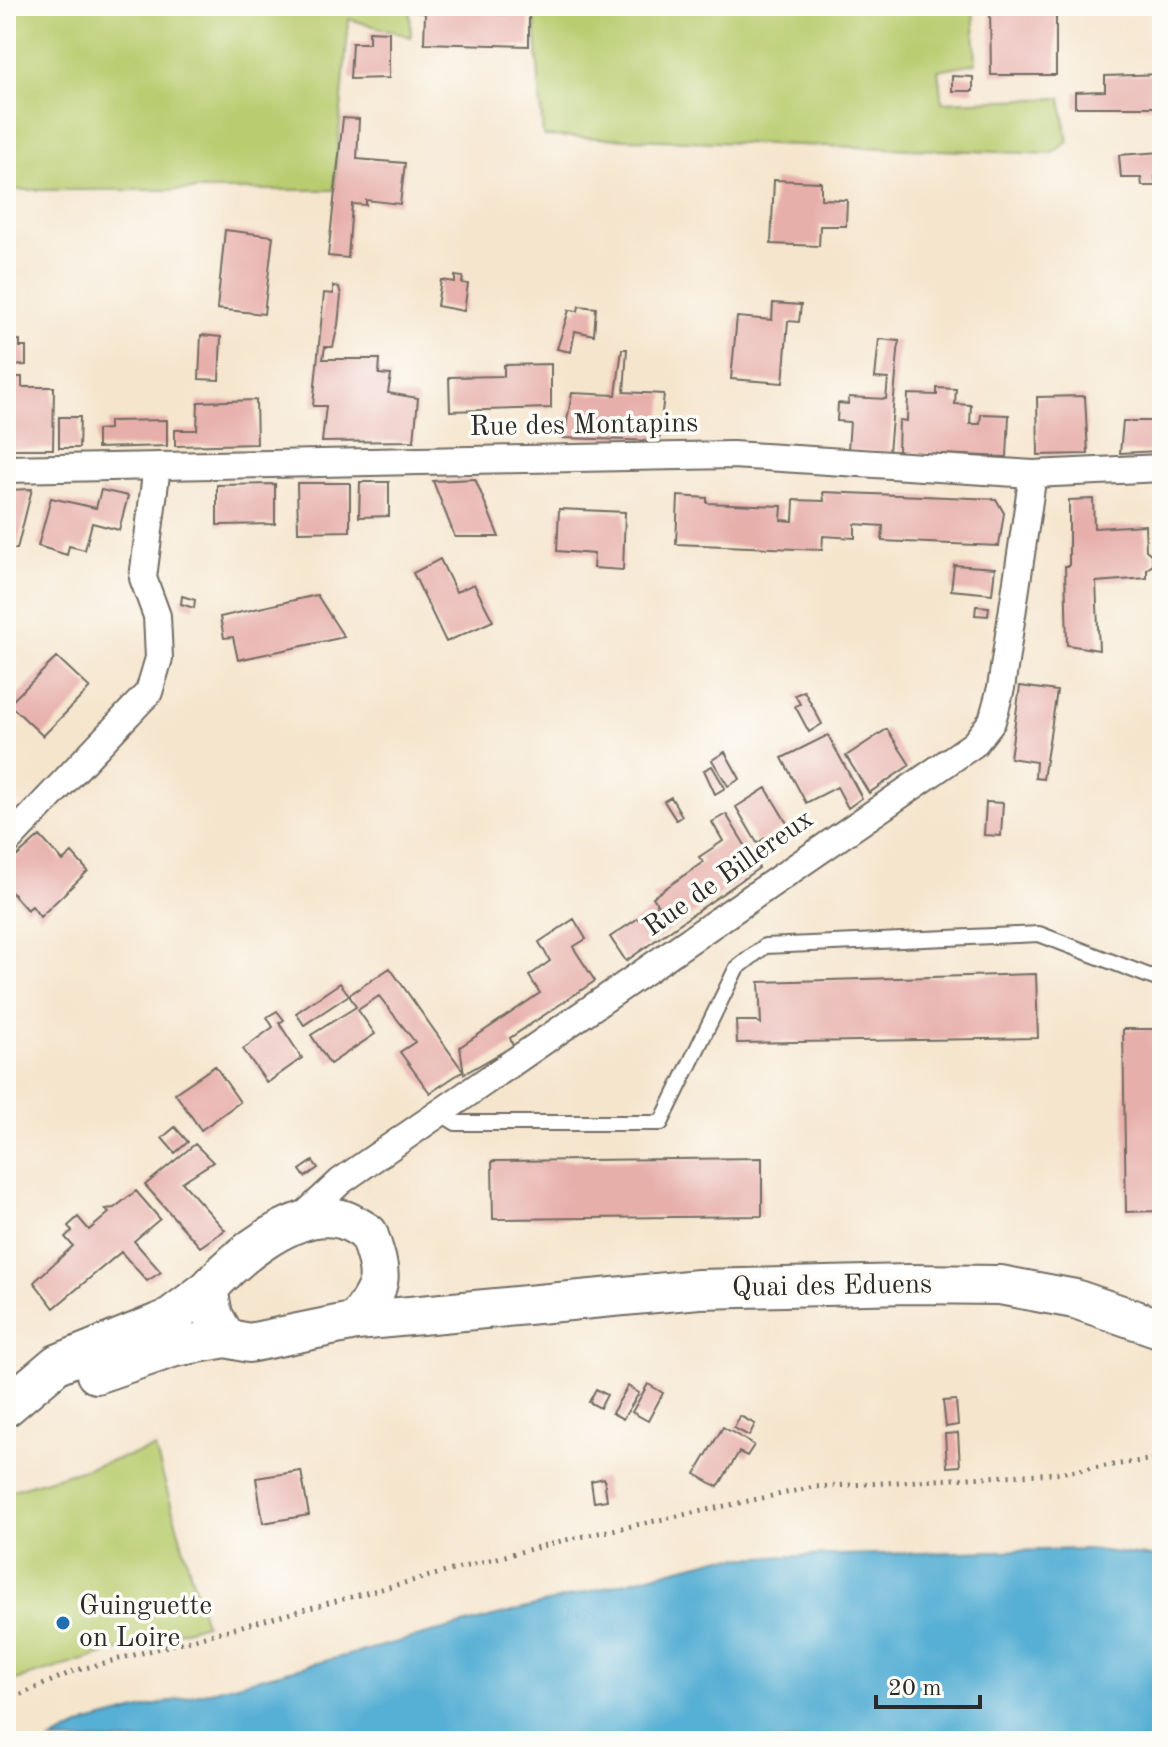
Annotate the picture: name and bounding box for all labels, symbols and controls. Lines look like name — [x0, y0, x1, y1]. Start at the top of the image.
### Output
street label: Rue des Montapins — [469, 410, 699, 442]
street label: Rue de Billereux — [639, 805, 819, 943]
street label: Quai des Eduens — [732, 1271, 932, 1303]
place label: Guinguette on Loire — [79, 1593, 212, 1653]
marker: Guinguette on Loire — [54, 1614, 72, 1632]
scale bar — [876, 1659, 980, 1709]
text: 20 m — [888, 1677, 942, 1701]

